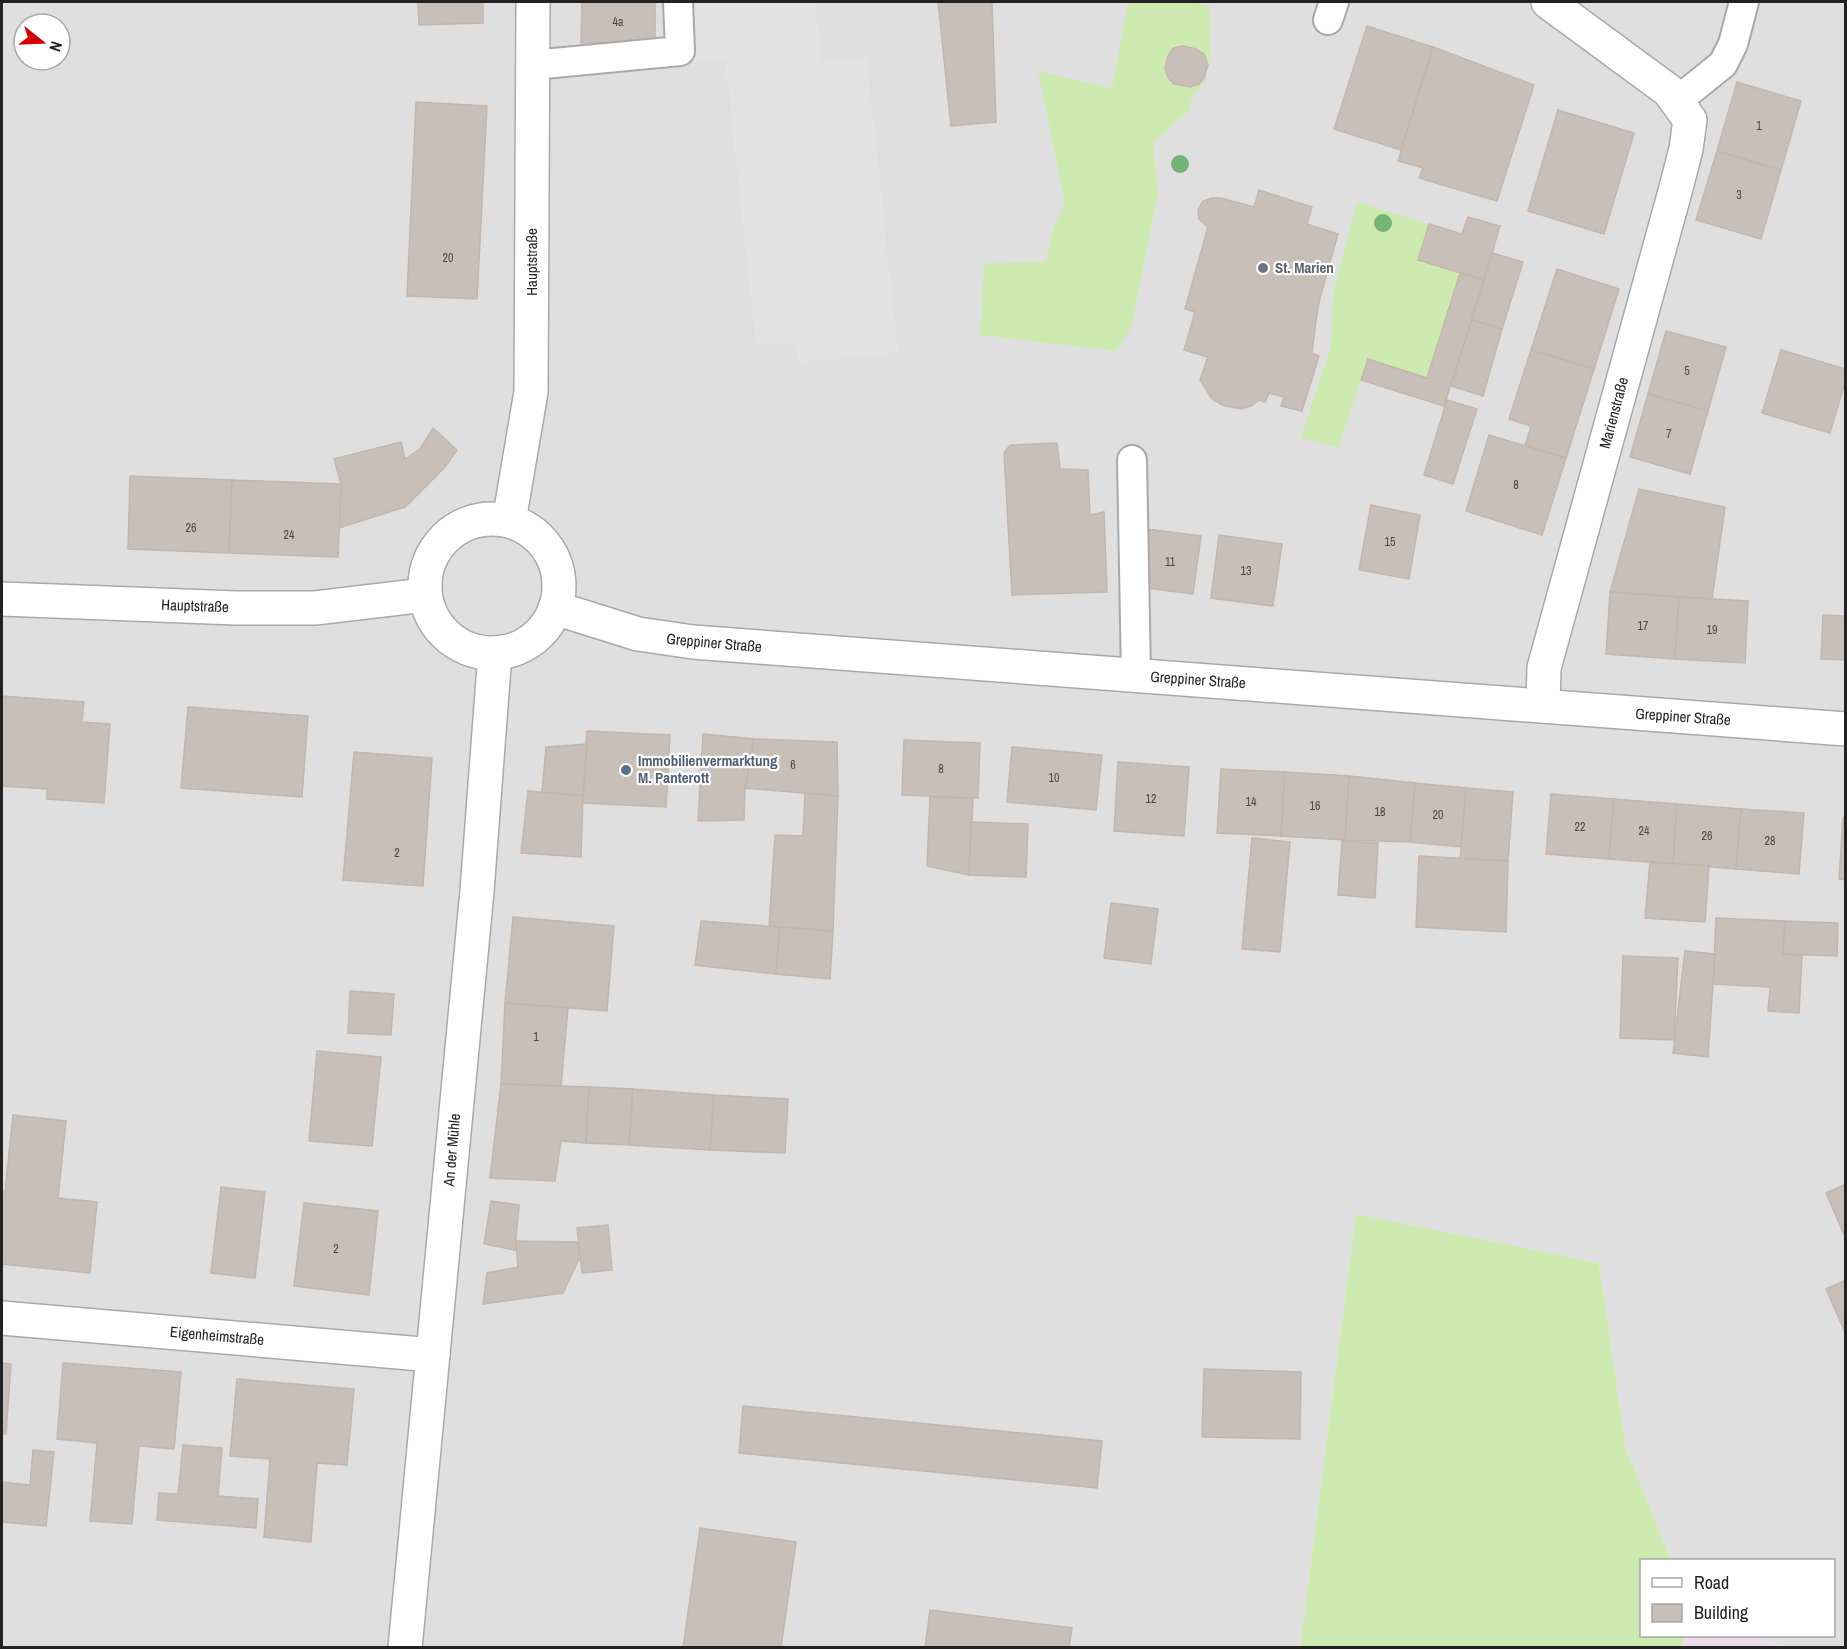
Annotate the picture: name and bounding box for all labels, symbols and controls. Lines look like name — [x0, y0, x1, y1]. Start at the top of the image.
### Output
north arrow — [12, 12, 72, 72]
house number: 4a — [613, 14, 624, 30]
text: N — [44, 39, 68, 55]
house number: 1 — [1756, 118, 1762, 134]
house number: 3 — [1736, 187, 1742, 203]
street label: Hauptstraße — [521, 228, 542, 296]
house number: 20 — [443, 250, 453, 266]
place label: St. Marien — [1275, 257, 1334, 278]
marker: St. Marien — [1256, 261, 1270, 275]
house number: 5 — [1684, 363, 1690, 379]
street label: Marienstraße — [1594, 375, 1633, 451]
house number: 7 — [1666, 426, 1672, 442]
house number: 8 — [1513, 477, 1519, 493]
house number: 26 — [186, 520, 196, 536]
house number: 24 — [284, 527, 295, 543]
house number: 15 — [1385, 534, 1396, 550]
house number: 11 — [1165, 554, 1176, 570]
house number: 13 — [1241, 563, 1251, 579]
street label: Hauptstraße — [161, 594, 229, 617]
house number: 17 — [1638, 618, 1649, 634]
house number: 19 — [1707, 622, 1717, 638]
street label: Greppiner Straße — [665, 628, 763, 657]
street label: Greppiner Straße — [1150, 666, 1247, 693]
street label: Greppiner Straße — [1635, 703, 1732, 730]
place label: Immobilienvermarktung M. Panterott — [638, 750, 778, 788]
house number: 6 — [790, 757, 796, 773]
house number: 8 — [938, 761, 944, 777]
marker: Immobilienvermarktung M. Panterott — [619, 763, 633, 777]
house number: 10 — [1049, 770, 1059, 786]
house number: 12 — [1146, 791, 1156, 807]
house number: 14 — [1246, 794, 1257, 810]
house number: 16 — [1310, 798, 1320, 814]
house number: 18 — [1375, 804, 1385, 820]
house number: 20 — [1433, 807, 1443, 823]
house number: 22 — [1575, 819, 1585, 835]
house number: 24 — [1639, 823, 1650, 839]
house number: 26 — [1702, 828, 1712, 844]
house number: 28 — [1765, 833, 1775, 849]
house number: 2 — [394, 845, 400, 861]
house number: 1 — [533, 1029, 539, 1045]
street label: An der Mühle — [438, 1112, 465, 1188]
house number: 2 — [333, 1241, 339, 1257]
street label: Eigenheimstraße — [169, 1321, 265, 1350]
legend — [1640, 1559, 1835, 1637]
text: Road — [1694, 1570, 1729, 1595]
text: Building — [1694, 1600, 1749, 1625]

